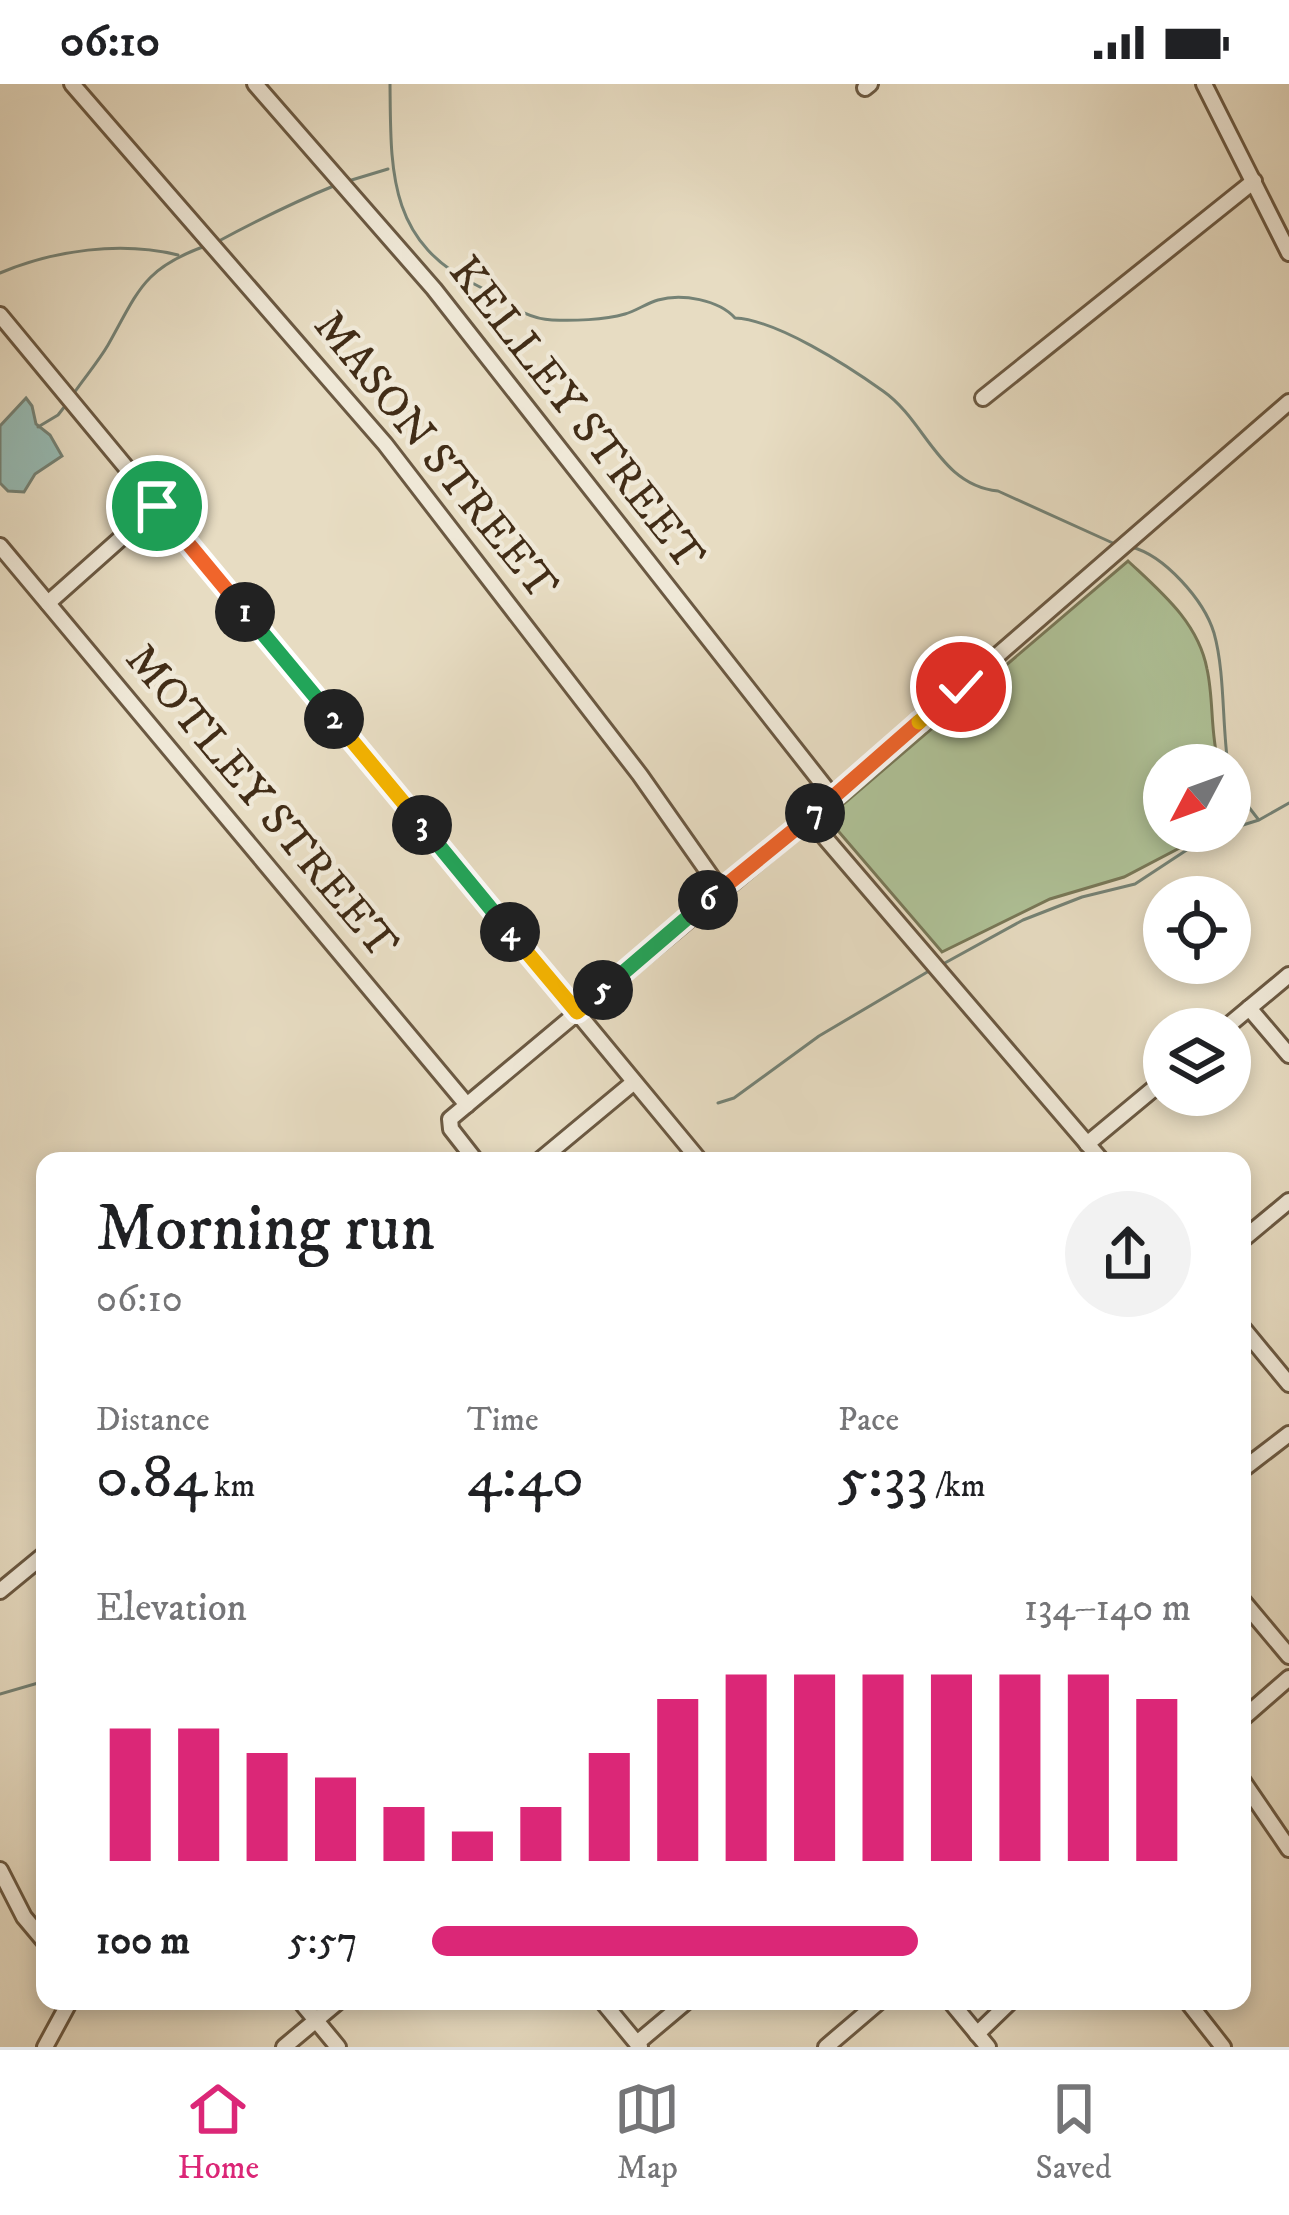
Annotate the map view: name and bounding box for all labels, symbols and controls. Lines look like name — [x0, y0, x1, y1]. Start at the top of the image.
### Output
text: 06:10 — [60, 14, 160, 70]
street label: KELLEY STREET — [436, 246, 716, 582]
street label: MASON STREET — [301, 300, 569, 612]
pin — [106, 455, 208, 557]
icon: arrive — [124, 473, 190, 539]
pin: 1 — [215, 582, 275, 642]
text: 1 — [239, 591, 251, 632]
street label: MOTLEY STREET — [113, 633, 409, 971]
pin — [910, 636, 1012, 738]
icon: check — [928, 654, 994, 720]
pin: 2 — [304, 689, 364, 749]
text: 2 — [326, 698, 342, 739]
north arrow — [1143, 744, 1251, 852]
map controls — [1143, 744, 1251, 1116]
pin: 7 — [785, 783, 845, 843]
text: 7 — [806, 792, 824, 833]
pin: 3 — [392, 795, 452, 855]
text: 3 — [416, 804, 428, 845]
pin: 6 — [678, 870, 738, 930]
button: locate — [1143, 876, 1251, 984]
text: 6 — [699, 879, 717, 920]
pin: 4 — [480, 902, 540, 962]
text: 4 — [501, 911, 520, 952]
pin: 5 — [573, 960, 633, 1020]
text: 5 — [595, 969, 611, 1010]
button: layers — [1143, 1008, 1251, 1116]
text: Morning run — [96, 1189, 435, 1271]
button: share — [1065, 1191, 1191, 1317]
text: 06:10 — [96, 1275, 183, 1324]
text: Distance — [96, 1400, 210, 1441]
text: Time — [467, 1400, 539, 1441]
text: Pace — [838, 1400, 899, 1441]
text: 0.84 — [96, 1441, 207, 1516]
text: 4:40 — [467, 1441, 584, 1516]
text: 5:33 — [838, 1441, 928, 1516]
text: km — [207, 1466, 255, 1507]
text: /km — [928, 1466, 985, 1507]
text: Elevation — [96, 1584, 247, 1633]
text: 134–140 m — [1024, 1584, 1191, 1633]
text: 100 m — [96, 1917, 190, 1966]
text: 5:57 — [288, 1917, 358, 1966]
tab: Home — [178, 2076, 259, 2189]
tab: Map — [614, 2076, 680, 2189]
tab: Saved — [1036, 2076, 1111, 2189]

